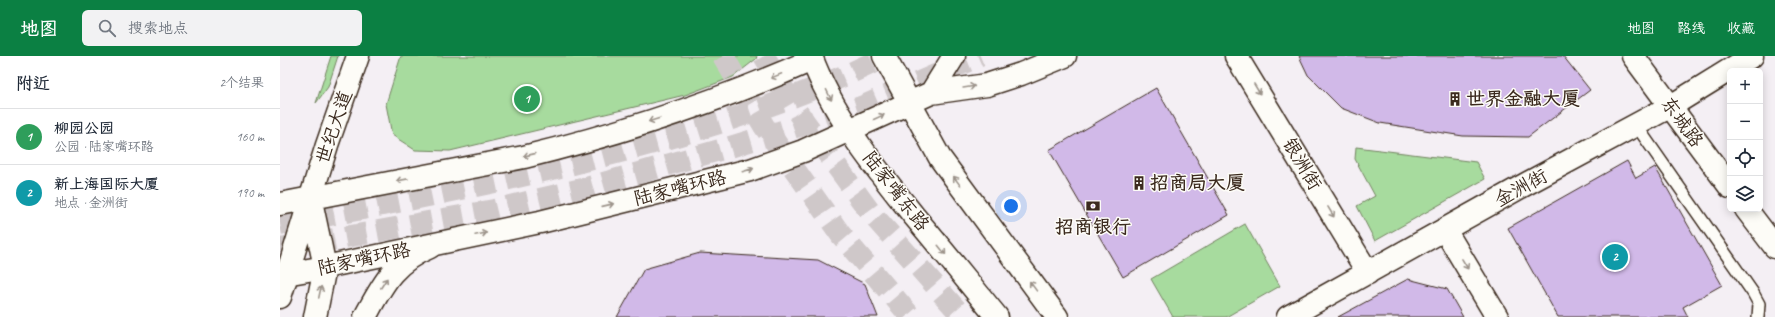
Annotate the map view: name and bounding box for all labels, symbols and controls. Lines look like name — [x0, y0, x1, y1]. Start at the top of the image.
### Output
search box — [82, 10, 362, 46]
text: 地图 — [20, 17, 58, 41]
icon: search — [96, 17, 118, 39]
text: 搜索地点 — [128, 19, 188, 38]
text: 地图 — [1627, 20, 1655, 37]
text: 路线 — [1677, 20, 1705, 37]
text: 收藏 — [1727, 20, 1755, 37]
map controls — [1727, 68, 1763, 212]
button: + — [1727, 68, 1763, 104]
one-way arrow — [771, 72, 783, 80]
text: 附近 — [16, 73, 50, 94]
text: 2个结果 — [219, 75, 264, 91]
one-way arrow — [962, 83, 975, 91]
one-way arrow — [1253, 83, 1261, 95]
pin: 1 — [514, 84, 540, 114]
street label: 世纪大道 — [310, 87, 358, 167]
place label: 世界金融大厦 — [1466, 87, 1580, 111]
one-way arrow — [826, 89, 833, 101]
building icon: 世界金融大厦 — [1447, 91, 1463, 107]
street label: 东城路 — [1656, 92, 1708, 152]
button: − — [1727, 104, 1763, 140]
one-way arrow — [873, 113, 885, 120]
one-way arrow — [648, 117, 661, 124]
text: 柳园公园 — [54, 119, 114, 138]
text: 1 — [26, 129, 32, 145]
text: 160 m — [236, 129, 264, 145]
street label: 银洲街 — [1277, 133, 1327, 195]
text: 公园 · 陆家嘴环路 — [54, 139, 154, 155]
button: locate — [1727, 140, 1763, 176]
street label: 陆家嘴东路 — [857, 146, 935, 236]
one-way arrow — [523, 152, 536, 160]
street label: 金洲街 — [1490, 164, 1552, 212]
street label: 陆家嘴环路 — [631, 165, 729, 211]
one-way arrow — [741, 166, 754, 173]
place label: 招商局大厦 — [1150, 171, 1245, 195]
text: 新上海国际大厦 — [54, 175, 159, 194]
one-way arrow — [953, 175, 961, 186]
building icon: 招商局大厦 — [1131, 175, 1147, 191]
one-way arrow — [396, 176, 409, 184]
button: layers — [1727, 176, 1763, 212]
text: 2 — [26, 185, 32, 201]
text: 190 m — [236, 185, 264, 201]
text: 地点 · 金洲街 — [54, 195, 128, 211]
your location — [1001, 196, 1021, 216]
bank icon: 招商银行 — [1085, 198, 1101, 214]
one-way arrow — [601, 201, 614, 209]
one-way arrow — [1328, 206, 1336, 218]
place label: 招商银行 — [1055, 215, 1131, 239]
one-way arrow — [474, 230, 487, 238]
street label: 陆家嘴环路 — [315, 237, 413, 281]
pin: 2 — [1602, 242, 1628, 272]
one-way arrow — [938, 245, 947, 256]
one-way arrow — [1462, 258, 1470, 270]
one-way arrow — [380, 277, 388, 289]
one-way arrow — [1029, 281, 1037, 292]
one-way arrow — [317, 286, 325, 299]

